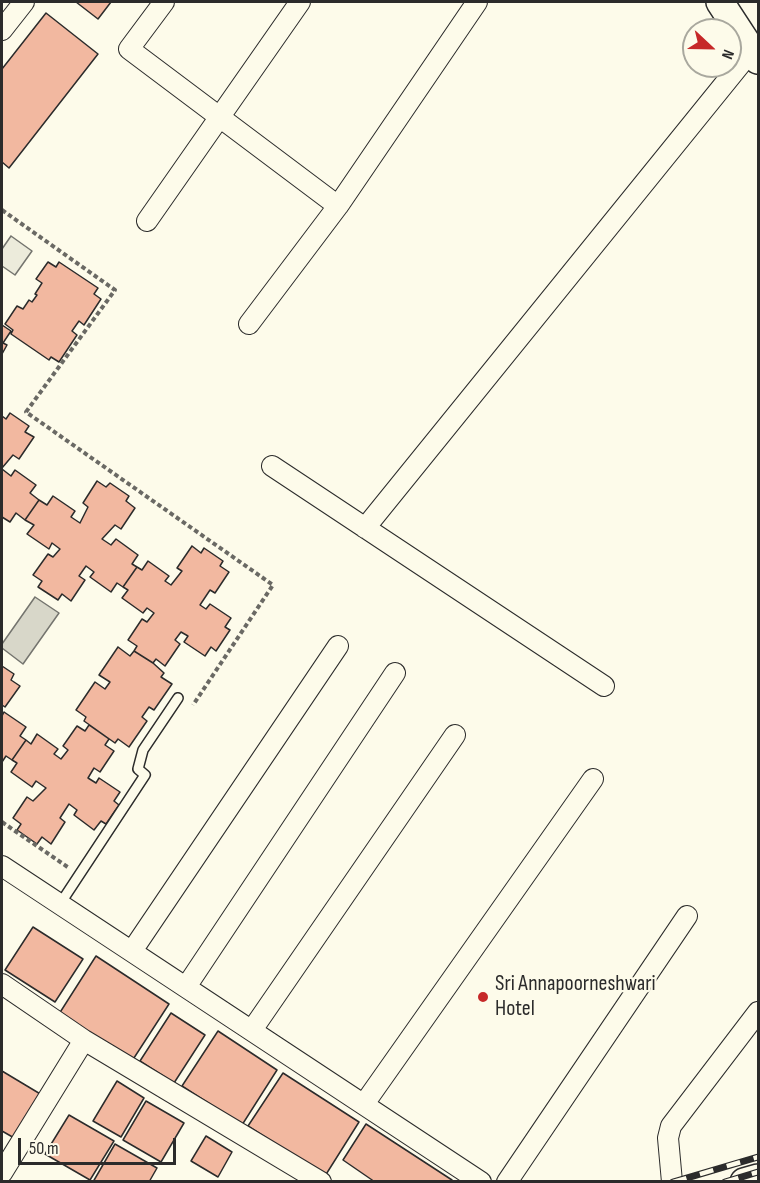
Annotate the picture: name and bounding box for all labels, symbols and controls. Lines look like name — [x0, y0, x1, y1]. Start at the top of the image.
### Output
north arrow — [682, 18, 742, 78]
text: N — [717, 47, 738, 62]
place label: Sri Annapoorneshwari Hotel — [495, 971, 656, 1022]
marker: Sri Annapoorneshwari Hotel — [476, 990, 490, 1004]
scale bar — [21, 1126, 178, 1164]
text: 50 m — [29, 1138, 59, 1159]

